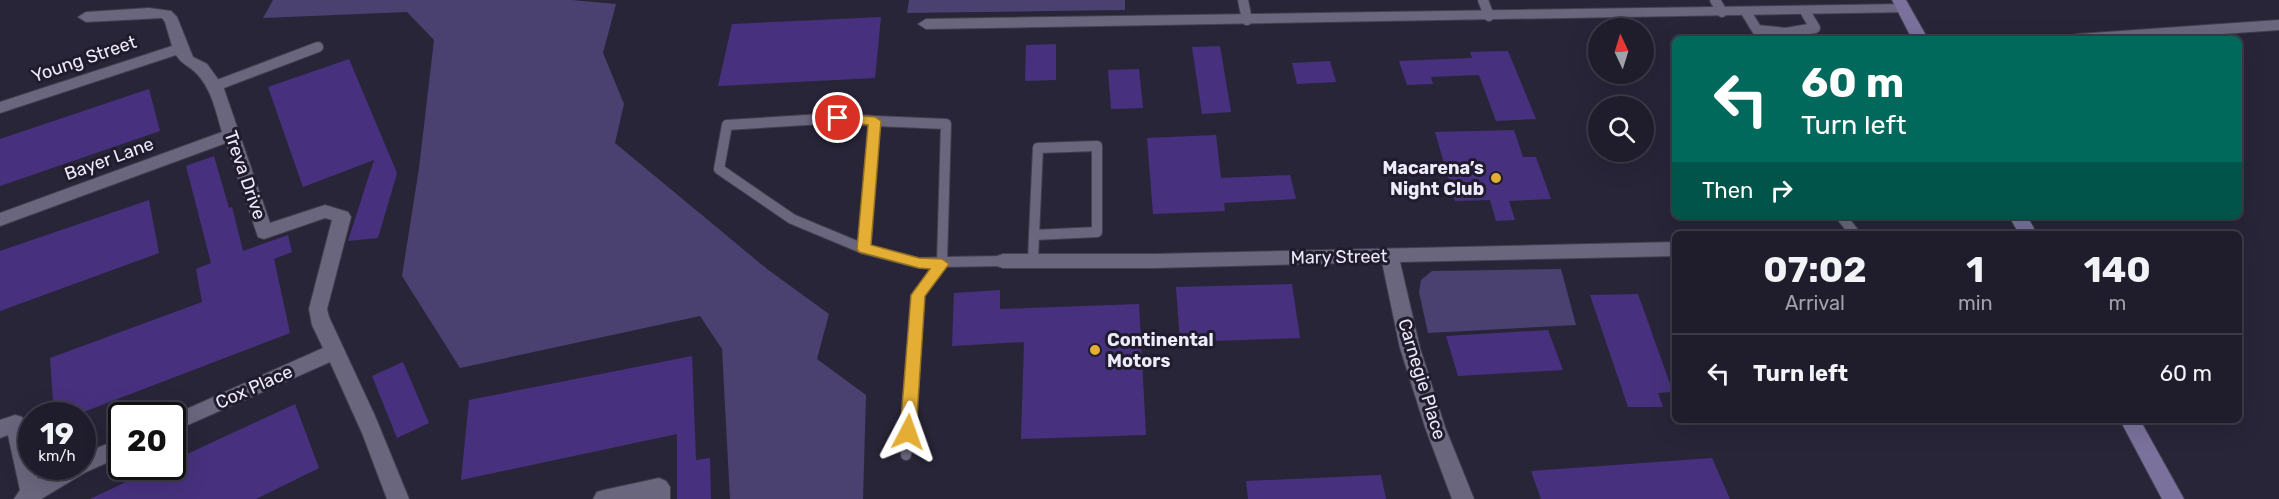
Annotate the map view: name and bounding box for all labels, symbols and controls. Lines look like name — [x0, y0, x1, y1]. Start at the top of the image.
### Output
north arrow — [1588, 18, 1654, 84]
map controls — [1588, 18, 1654, 162]
street label: Young Street — [29, 31, 139, 87]
text: 60 m — [1801, 58, 1904, 108]
icon: left — [1702, 60, 1780, 138]
pin — [812, 92, 863, 143]
button: search — [1588, 96, 1654, 162]
icon: arrive — [821, 101, 854, 134]
text: Turn left — [1801, 109, 1906, 141]
street label: Treva Drive — [220, 128, 270, 222]
street label: Bayer Lane — [61, 133, 157, 185]
place label: Macarena’s Night Club — [1382, 157, 1484, 200]
marker: Macarena’s Night Club — [1489, 171, 1503, 185]
icon: right — [1765, 174, 1798, 207]
text: Then — [1702, 177, 1753, 204]
street label: Mary Street — [1290, 245, 1388, 269]
text: 07:02 — [1763, 248, 1867, 291]
text: 1 — [1966, 248, 1984, 291]
text: 140 — [2084, 248, 2151, 291]
text: Arrival — [1785, 291, 1845, 315]
text: min — [1958, 291, 1993, 315]
text: m — [2108, 291, 2126, 315]
street label: Carnegie Place — [1393, 316, 1451, 442]
place label: Continental Motors — [1107, 329, 1214, 372]
marker: Continental Motors — [1088, 343, 1102, 357]
icon: left — [1702, 357, 1735, 390]
street label: Cox Place — [212, 360, 296, 414]
text: Turn left — [1753, 360, 1848, 387]
text: 60 m — [2160, 360, 2212, 387]
position arrow — [876, 400, 940, 464]
speed limit sign: 20 — [108, 402, 186, 480]
text: 19 — [40, 416, 74, 452]
text: km/h — [38, 447, 76, 465]

